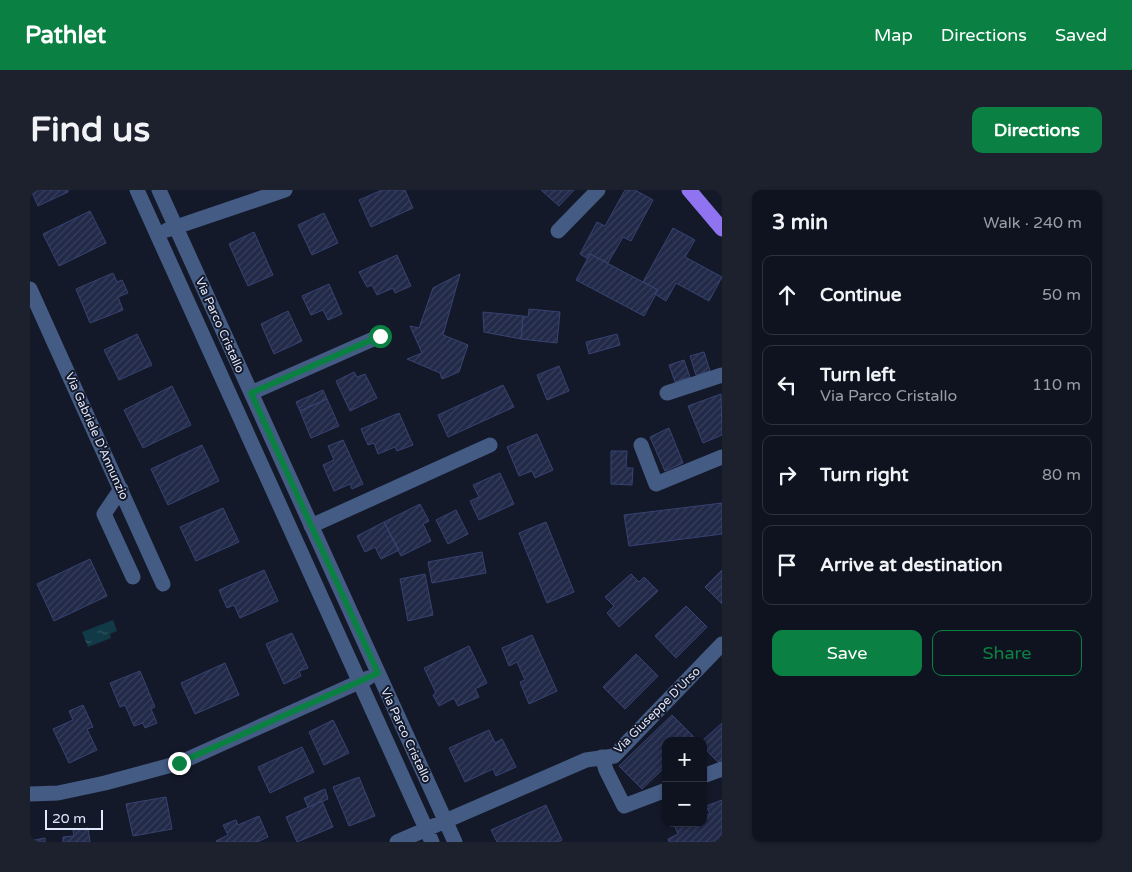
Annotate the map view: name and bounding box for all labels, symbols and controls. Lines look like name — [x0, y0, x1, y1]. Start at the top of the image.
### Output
text: Pathlet — [25, 21, 106, 50]
text: Map — [874, 24, 913, 46]
text: Directions — [941, 24, 1027, 46]
text: Saved — [1055, 24, 1107, 46]
button: Directions — [972, 107, 1102, 153]
text: Find us — [30, 109, 150, 151]
text: 3 min — [772, 210, 828, 235]
text: Walk · 240 m — [983, 213, 1082, 233]
street label: Via Parco Cristallo — [193, 275, 247, 375]
icon: ahead — [773, 281, 801, 309]
text: Continue — [820, 284, 902, 306]
text: 50 m — [1042, 285, 1081, 305]
route start — [369, 325, 392, 348]
text: Turn left — [820, 364, 896, 386]
street label: Via Gabriele D'Annunzio — [63, 370, 131, 502]
icon: left — [773, 371, 801, 399]
text: 110 m — [1032, 375, 1081, 395]
text: Via Parco Cristallo — [820, 386, 957, 406]
icon: right — [773, 461, 801, 489]
text: Turn right — [820, 464, 908, 486]
text: 80 m — [1042, 465, 1081, 485]
icon: arrive — [773, 551, 801, 579]
text: Arrive at destination — [820, 554, 1003, 576]
button: Save — [772, 630, 922, 676]
button: Share — [932, 630, 1082, 676]
street label: Via Giuseppe D'Urso — [611, 664, 703, 756]
street label: Via Parco Cristallo — [378, 685, 434, 785]
map controls — [662, 737, 707, 827]
button: + — [662, 737, 707, 782]
route end — [168, 752, 191, 775]
button: − — [662, 782, 707, 827]
scale bar — [45, 807, 102, 830]
text: 20 m — [52, 810, 86, 827]

